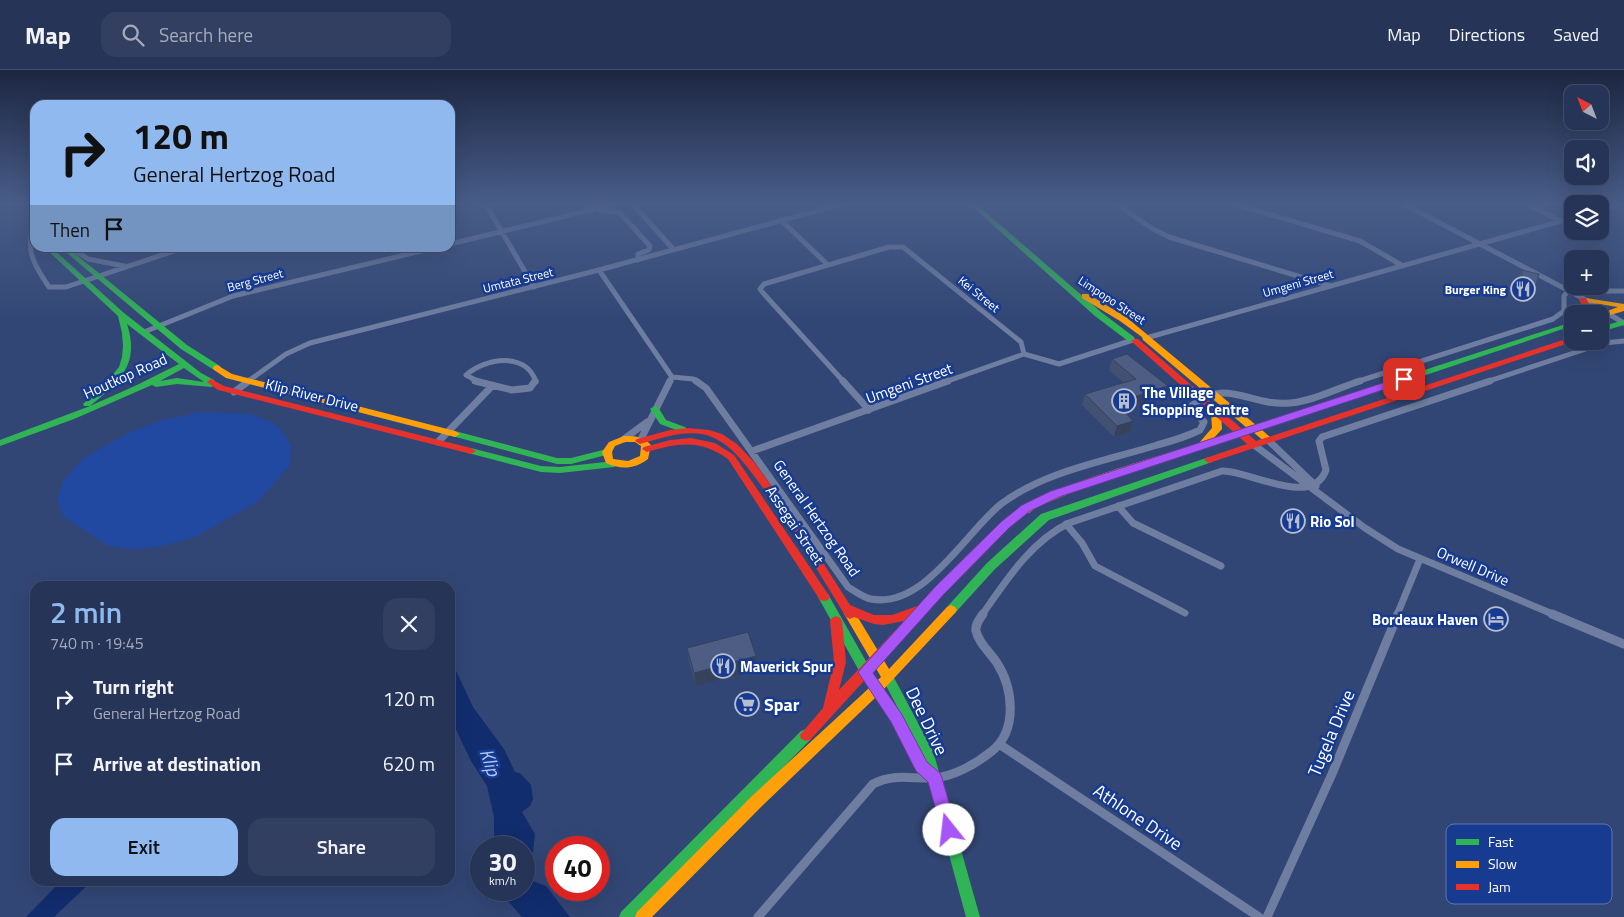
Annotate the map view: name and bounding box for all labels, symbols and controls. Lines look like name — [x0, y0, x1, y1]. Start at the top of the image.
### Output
search box — [101, 12, 451, 57]
text: Map — [25, 17, 71, 53]
text: Search here — [159, 20, 253, 49]
icon: search — [119, 21, 147, 49]
text: Map — [1387, 21, 1421, 48]
text: Directions — [1449, 21, 1525, 48]
text: Saved — [1553, 21, 1599, 48]
north arrow — [1564, 85, 1609, 130]
map controls — [1564, 85, 1609, 350]
text: 120 m — [133, 109, 229, 163]
icon: right — [50, 120, 115, 185]
button: sound — [1564, 140, 1609, 185]
text: General Hertzog Road — [133, 157, 336, 191]
button: layers — [1564, 195, 1609, 240]
text: Then — [50, 215, 90, 244]
icon: arrive — [100, 215, 128, 243]
button: + — [1564, 250, 1609, 295]
street label: Umtata Street — [481, 262, 556, 298]
street label: Berg Street — [225, 263, 286, 297]
street label: Umgeni Street — [1260, 264, 1336, 302]
street label: Kei Street — [954, 271, 1005, 317]
street label: Limpopo Street — [1074, 271, 1150, 329]
restaurant icon: Burger King — [1510, 276, 1536, 302]
place label: Burger King — [1445, 280, 1507, 299]
button: − — [1564, 305, 1609, 350]
street label: Houtkop Road — [79, 347, 171, 405]
street label: Umgeni Street — [862, 356, 956, 409]
pin — [1383, 358, 1425, 400]
icon: arrive — [1390, 365, 1418, 393]
street label: Klip River Drive — [263, 372, 361, 418]
place label: The Village Shopping Centre — [1142, 381, 1249, 421]
building icon: The Village Shopping Centre — [1111, 388, 1137, 414]
street label: General Hertzog Road — [768, 455, 866, 581]
street label: Assegai Street — [760, 481, 830, 570]
restaurant icon: Rio Sol — [1280, 508, 1306, 534]
place label: Rio Sol — [1310, 510, 1355, 533]
street label: Orwell Drive — [1433, 540, 1513, 592]
text: 2 min — [50, 589, 122, 635]
button: close — [383, 598, 435, 650]
hotel icon: Bordeaux Haven — [1483, 606, 1509, 632]
place label: Bordeaux Haven — [1372, 608, 1478, 631]
text: 740 m · 19:45 — [50, 631, 144, 655]
restaurant icon: Maverick Spur — [710, 653, 736, 679]
place label: Maverick Spur — [740, 655, 833, 678]
text: Turn right — [93, 672, 174, 701]
street label: Dee Drive — [899, 682, 955, 760]
text: 120 m — [383, 684, 435, 713]
icon: right — [50, 685, 78, 713]
street label: Tugela Drive — [1301, 685, 1361, 781]
supermarket icon: Spar — [734, 691, 760, 717]
place label: Spar — [764, 691, 800, 718]
text: General Hertzog Road — [93, 701, 240, 725]
water label: Klip — [473, 744, 509, 780]
text: Arrive at destination — [93, 749, 261, 778]
text: 620 m — [383, 749, 435, 778]
icon: arrive — [50, 750, 78, 778]
street label: Athlone Drive — [1088, 777, 1188, 857]
position arrow — [922, 803, 974, 855]
button: Exit — [50, 818, 238, 876]
button: Share — [248, 818, 435, 876]
legend — [1446, 824, 1612, 904]
text: Fast — [1488, 831, 1513, 852]
speed limit sign: 40 — [545, 836, 610, 901]
text: 30 — [488, 843, 517, 881]
text: Slow — [1488, 853, 1517, 874]
text: km/h — [489, 871, 516, 890]
text: Jam — [1488, 876, 1511, 897]

